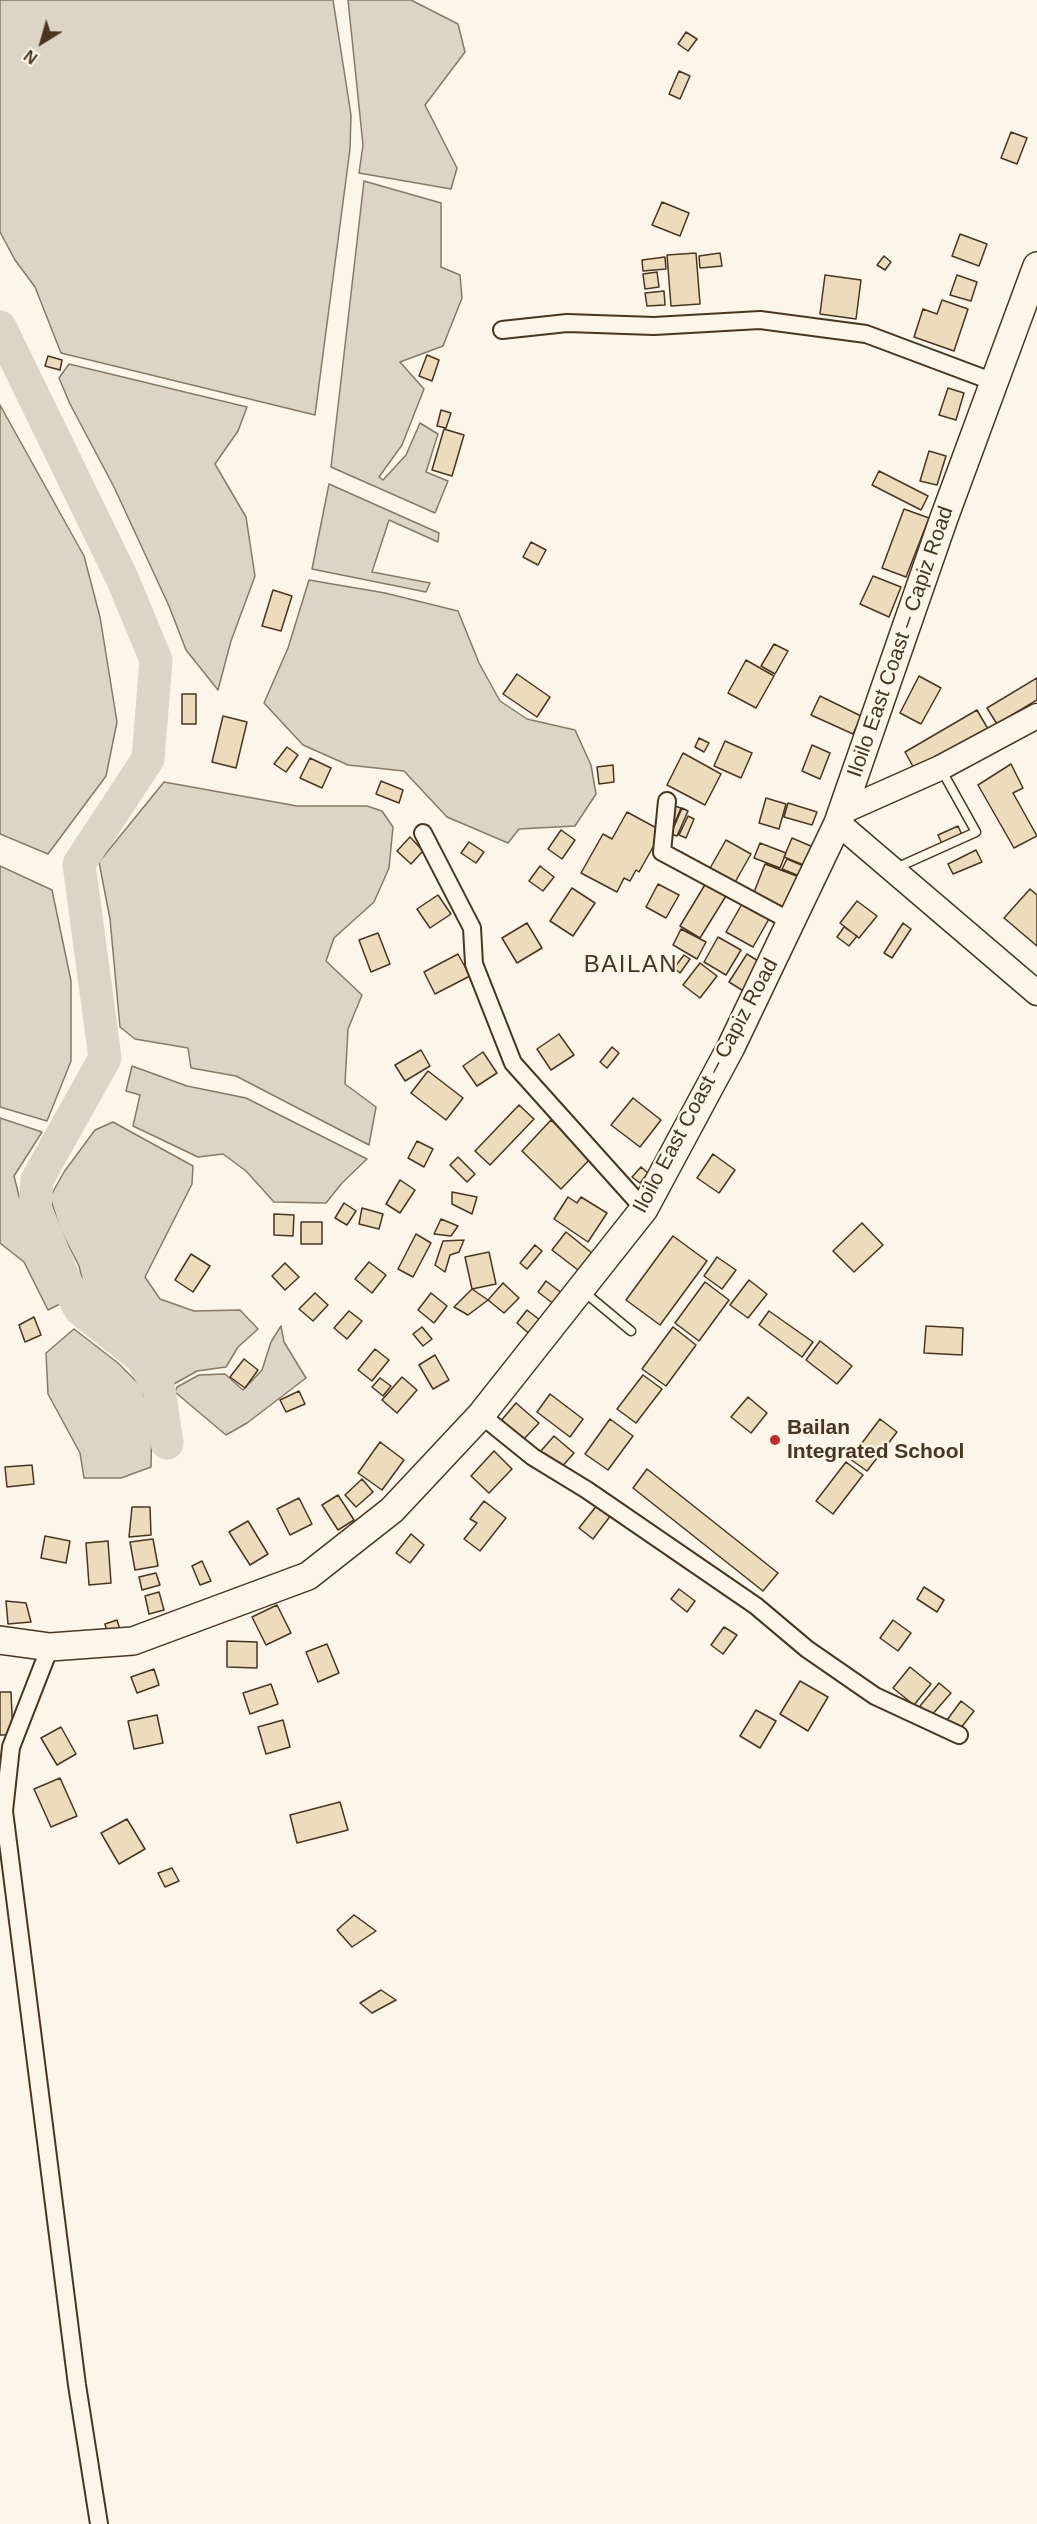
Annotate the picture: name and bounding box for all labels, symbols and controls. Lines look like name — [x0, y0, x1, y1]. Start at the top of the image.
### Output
north arrow — [12, 12, 72, 72]
text: N — [21, 47, 41, 67]
street label: Iloilo East Coast – Capiz Road — [843, 503, 959, 781]
district label: BAILAN — [584, 951, 678, 979]
street label: Iloilo East Coast – Capiz Road — [628, 954, 784, 1218]
place label: Bailan Integrated School — [787, 1415, 964, 1465]
marker: Bailan Integrated School — [768, 1433, 782, 1447]

